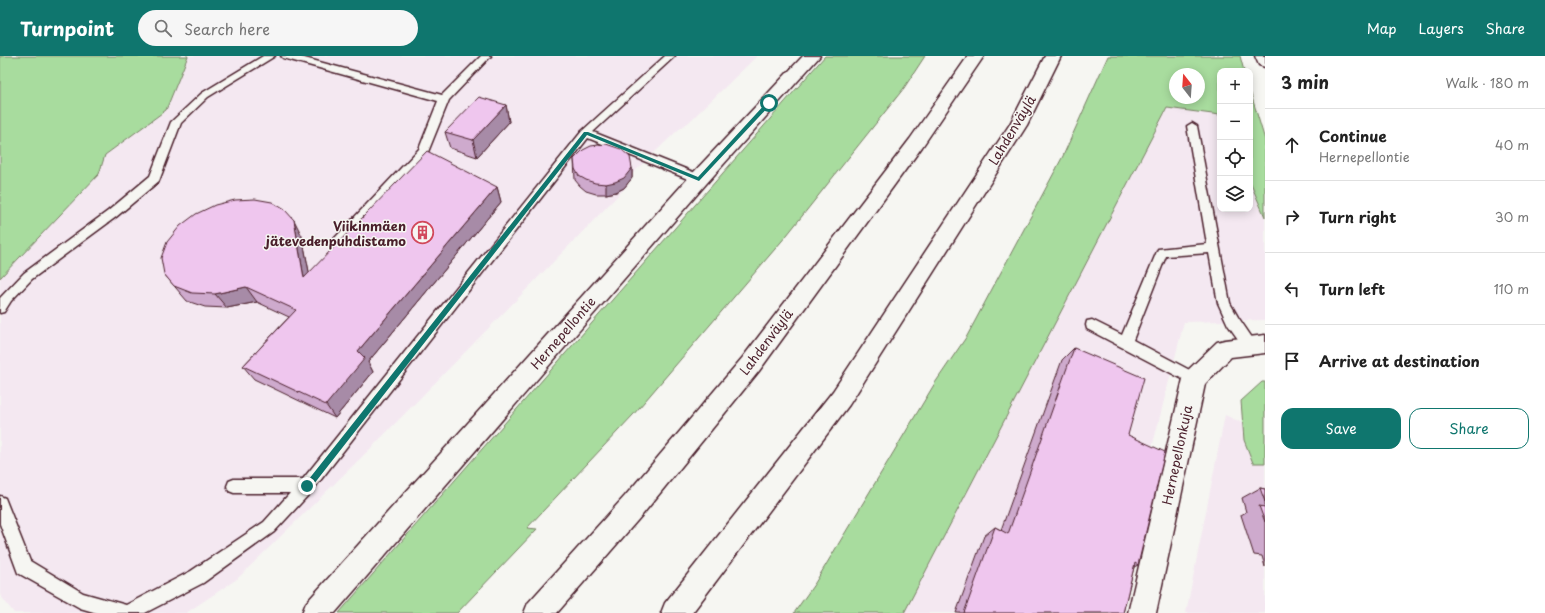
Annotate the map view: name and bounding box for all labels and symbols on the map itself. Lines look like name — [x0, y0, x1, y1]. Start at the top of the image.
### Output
north arrow — [1169, 68, 1205, 104]
street label: Lahdenväylä — [983, 91, 1040, 168]
route start — [760, 94, 778, 112]
place label: Viikinmäen jätevedenpuhdistamo — [263, 216, 406, 250]
building icon: Viikinmäen jätevedenpuhdistamo — [409, 220, 435, 246]
street label: Hernepellontie — [526, 292, 600, 373]
street label: Lahdenväylä — [734, 304, 797, 379]
street label: Hernepellonkuja — [1157, 402, 1197, 506]
route end — [298, 477, 316, 495]

